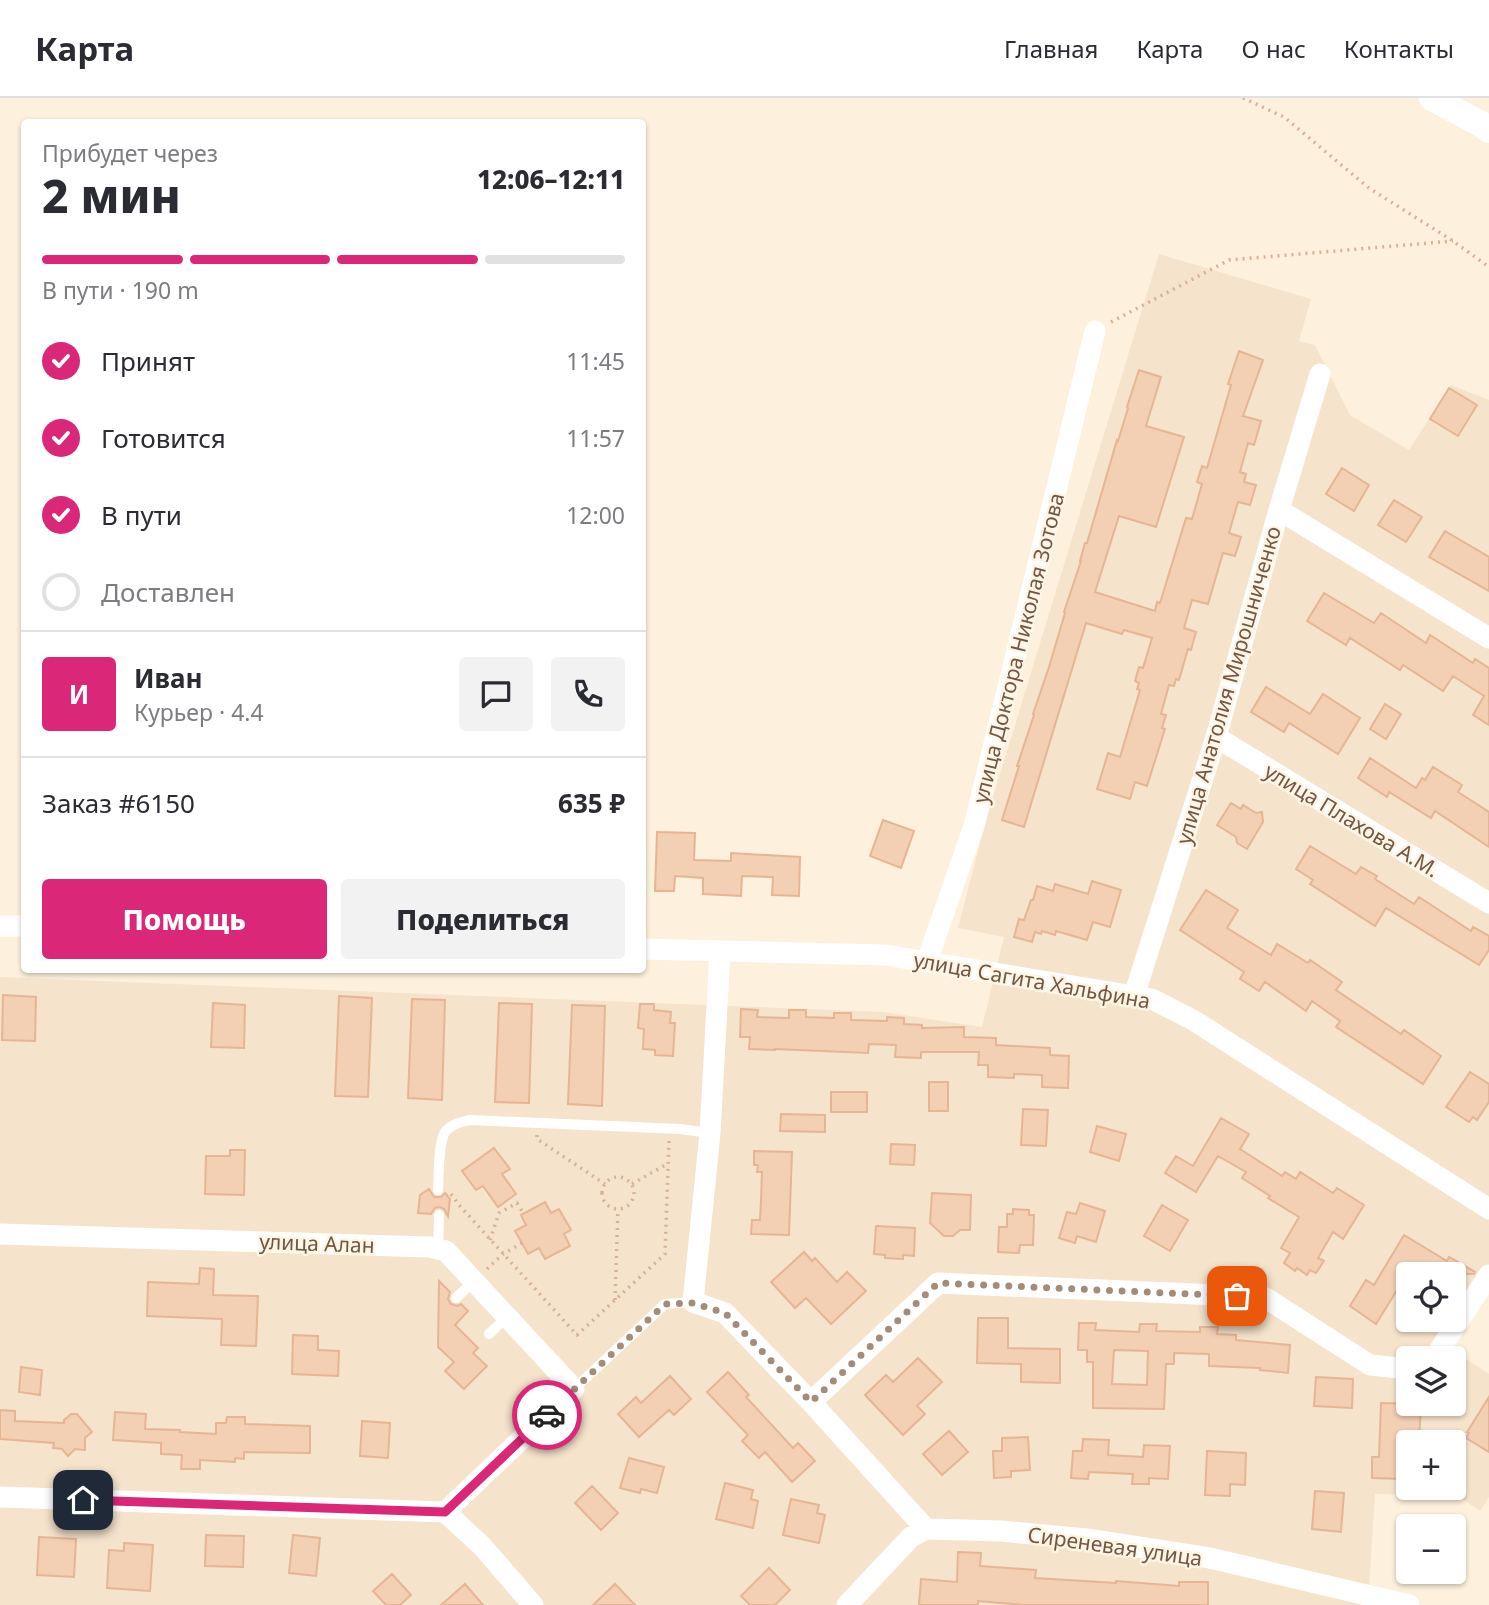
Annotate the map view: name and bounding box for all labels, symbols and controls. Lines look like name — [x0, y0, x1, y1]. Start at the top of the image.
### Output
text: Карта — [35, 26, 134, 71]
text: Главная — [1004, 32, 1098, 65]
text: Карта — [1136, 32, 1203, 65]
text: О нас — [1241, 32, 1306, 65]
text: Контакты — [1344, 32, 1454, 65]
text: Прибудет через — [42, 137, 218, 169]
text: 12:06–12:11 — [477, 161, 625, 197]
text: 2 мин — [42, 164, 181, 226]
text: В пути · 190 m — [42, 274, 199, 306]
icon: check — [42, 342, 80, 380]
text: Принят — [101, 343, 195, 379]
text: 11:45 — [566, 345, 625, 377]
icon: check — [42, 419, 80, 457]
text: Готовится — [101, 420, 226, 456]
text: 11:57 — [566, 422, 625, 454]
street label: улица Доктора Николая Зотова — [966, 490, 1070, 806]
icon: check — [42, 496, 80, 534]
text: В пути — [101, 497, 182, 533]
text: 12:00 — [566, 499, 625, 531]
street label: улица Анатолия Мирошниченко — [1169, 523, 1287, 847]
text: Доставлен — [101, 574, 235, 610]
button: chat — [459, 657, 533, 731]
button: phone — [551, 657, 625, 731]
text: Иван — [134, 660, 203, 696]
text: И — [69, 676, 89, 712]
text: Курьер · 4.4 — [134, 696, 264, 728]
street label: улица Плахова А.М. — [1259, 757, 1445, 883]
text: Заказ #6150 — [42, 785, 195, 821]
text: 635 ₽ — [558, 785, 625, 821]
button: Помощь — [42, 879, 327, 959]
button: Поделиться — [341, 879, 625, 959]
street label: улица Сагита Хальфина — [911, 945, 1153, 1015]
street label: улица Алан — [259, 1227, 375, 1259]
map controls — [1396, 1262, 1466, 1584]
button: locate — [1396, 1262, 1466, 1332]
pin — [1207, 1266, 1267, 1326]
icon: bag — [1218, 1277, 1256, 1315]
button: layers — [1396, 1346, 1466, 1416]
courier — [512, 1380, 582, 1450]
icon: car — [528, 1396, 566, 1434]
button: + — [1396, 1430, 1466, 1500]
pin — [53, 1470, 113, 1530]
icon: home — [64, 1481, 102, 1519]
button: − — [1396, 1514, 1466, 1584]
street label: Сиреневая улица — [1026, 1520, 1204, 1572]

